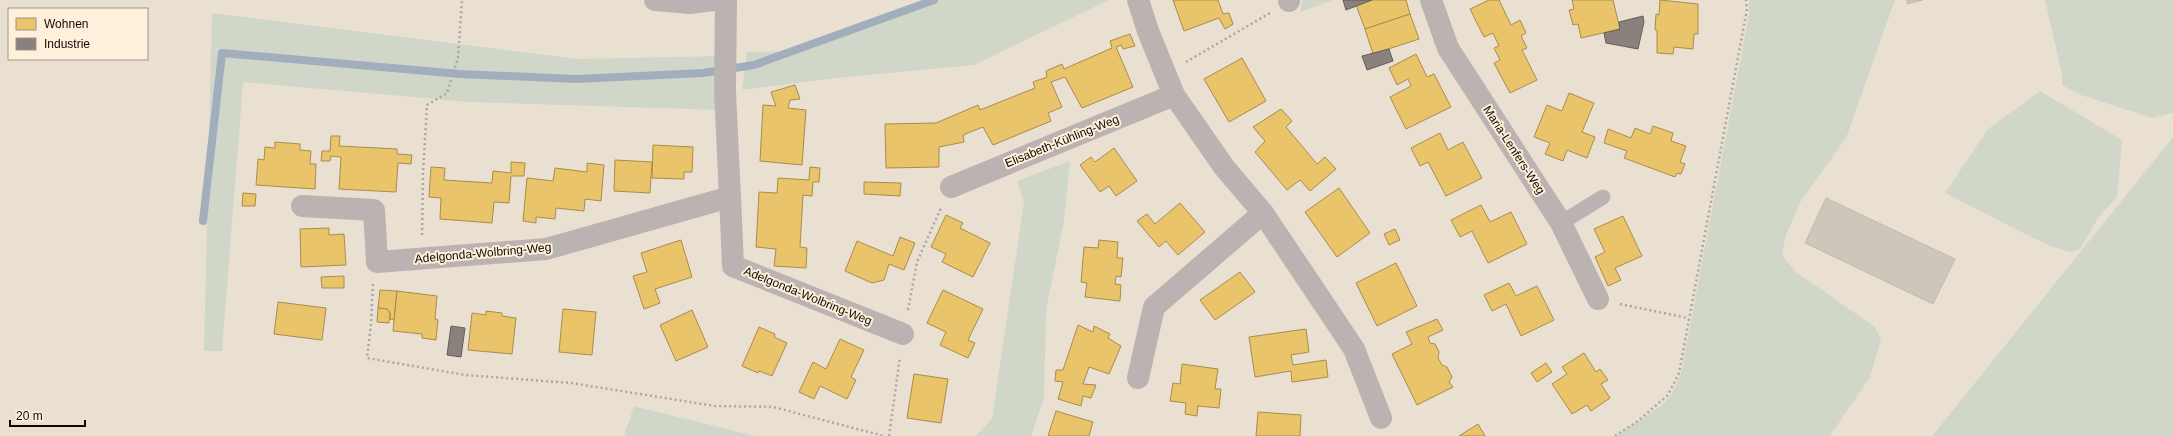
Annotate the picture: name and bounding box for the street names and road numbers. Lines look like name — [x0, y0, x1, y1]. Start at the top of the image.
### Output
street label: Maria-Lenfers-Weg — [1480, 103, 1548, 197]
street label: Elisabeth-Kühling-Weg — [1003, 112, 1121, 170]
street label: Adelgonda-Wolbring-Weg — [414, 240, 552, 266]
street label: Adelgonda-Wolbring-Weg — [742, 264, 874, 328]

